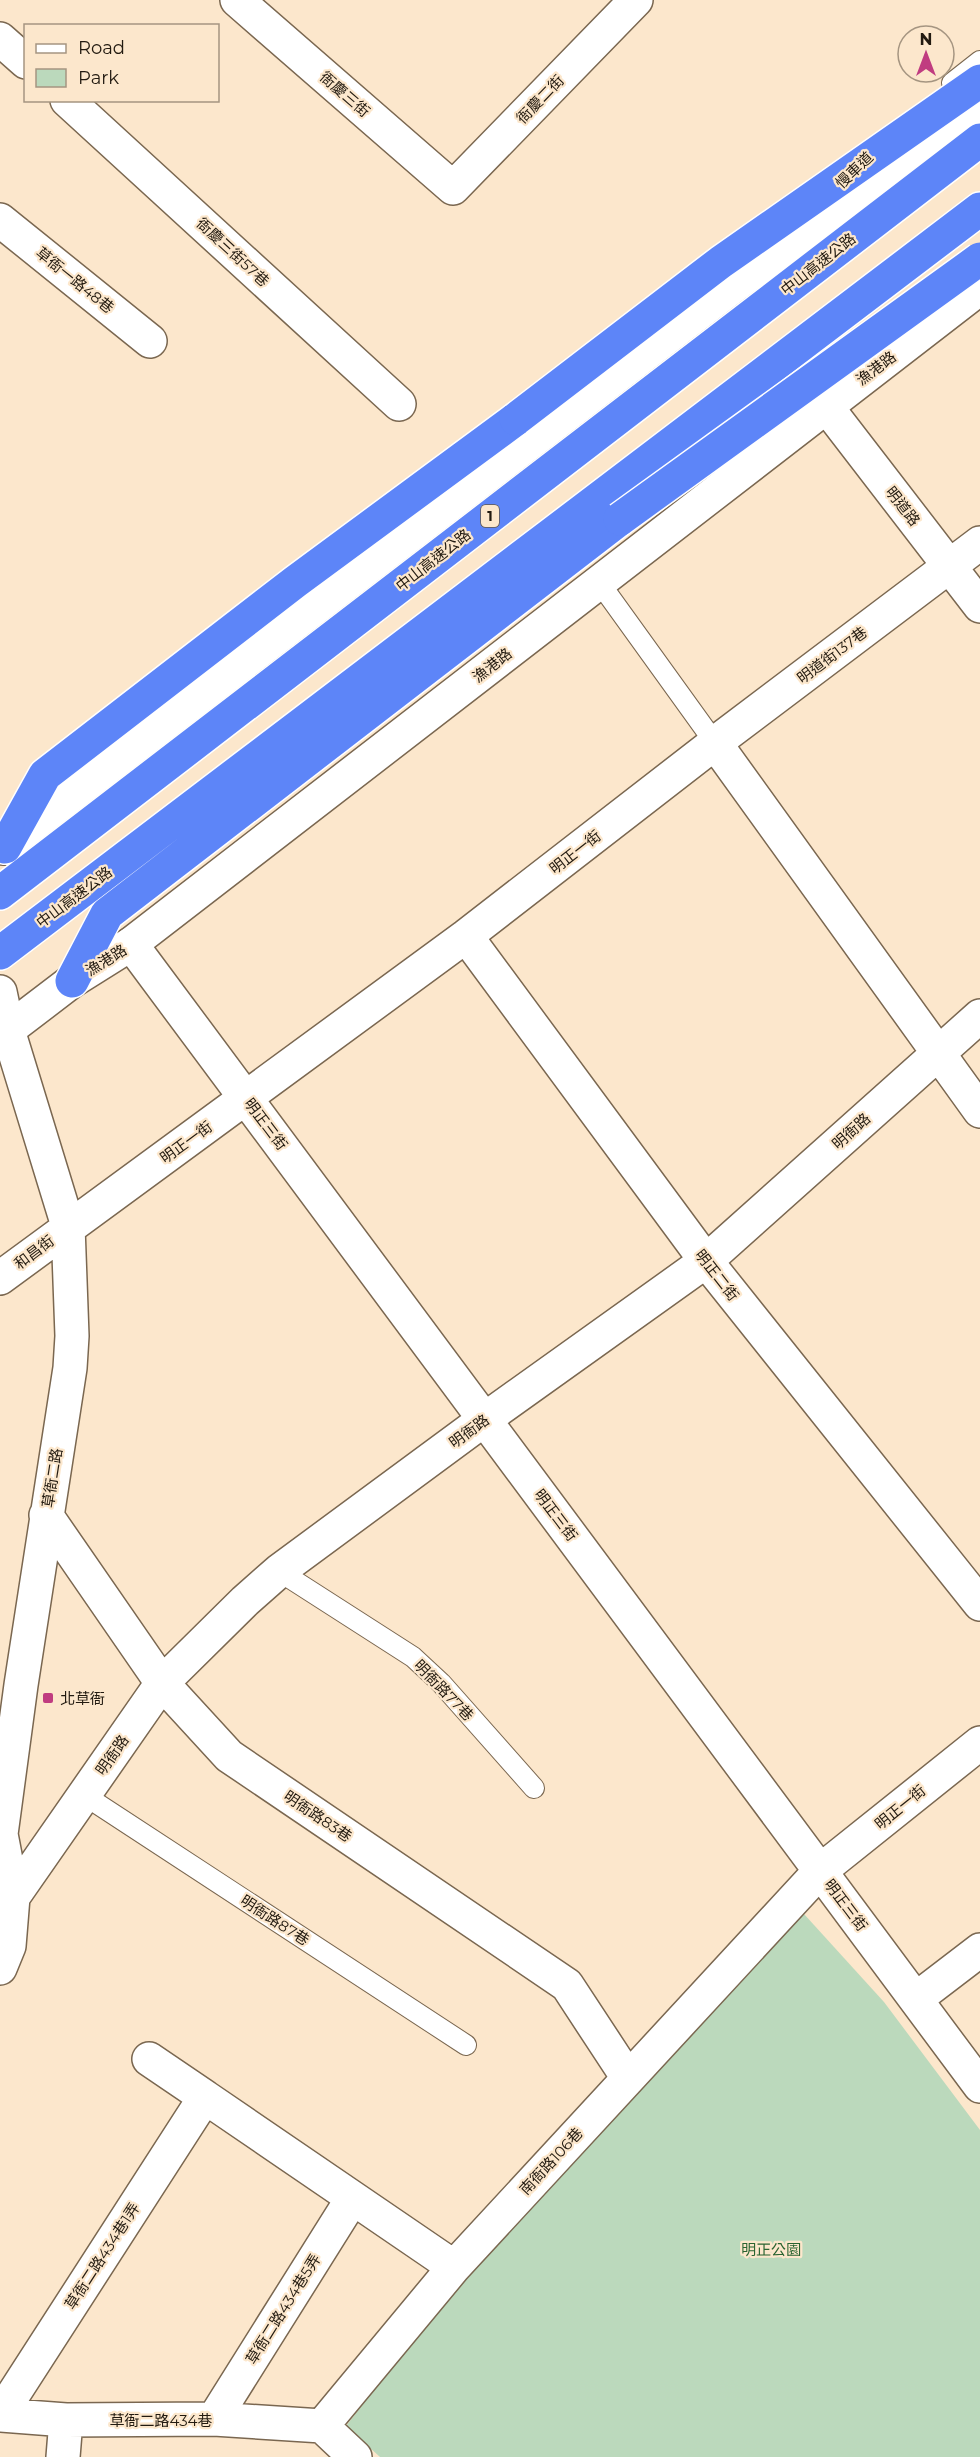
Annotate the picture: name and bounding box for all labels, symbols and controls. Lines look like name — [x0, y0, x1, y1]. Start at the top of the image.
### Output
legend — [24, 24, 219, 102]
north arrow — [896, 24, 956, 84]
text: N — [920, 30, 932, 49]
text: Road — [78, 37, 125, 59]
text: Park — [78, 67, 119, 89]
street label: 衙慶三街 — [316, 67, 374, 121]
street label: 衙慶二街 — [512, 71, 568, 127]
street label: 慢車道 — [831, 148, 877, 192]
street label: 衙慶三街57巷 — [193, 214, 273, 290]
street label: 中山高速公路 — [777, 229, 859, 299]
street label: 草衙一路48巷 — [32, 243, 118, 317]
street label: 漁港路 — [852, 347, 900, 389]
street label: 明道路 — [882, 482, 924, 530]
road number: 1 — [481, 505, 499, 527]
street label: 中山高速公路 — [392, 525, 474, 595]
street label: 明道街137巷 — [793, 623, 871, 687]
street label: 漁港路 — [468, 644, 516, 686]
street label: 明正一街 — [546, 826, 604, 878]
street label: 中山高速公路 — [32, 862, 116, 932]
street label: 漁港路 — [82, 940, 130, 980]
street label: 明正三街 — [240, 1094, 292, 1154]
street label: 明衙路 — [828, 1109, 874, 1153]
street label: 明正一街 — [156, 1117, 216, 1167]
street label: 和昌街 — [10, 1231, 58, 1273]
street label: 明正二街 — [691, 1246, 743, 1304]
street label: 明衙路 — [445, 1410, 493, 1452]
street label: 草衙二路 — [38, 1447, 66, 1509]
street label: 明正三街 — [530, 1485, 582, 1545]
street label: 明衙路77巷 — [410, 1655, 478, 1725]
place label: 北草衙 — [60, 1689, 105, 1708]
marker: 北草衙 — [41, 1691, 55, 1705]
street label: 明衙路 — [91, 1731, 133, 1779]
street label: 明正一街 — [871, 1781, 929, 1833]
street label: 明衙路83巷 — [280, 1786, 356, 1846]
street label: 明正三街 — [820, 1875, 872, 1935]
street label: 明衙路87巷 — [237, 1891, 313, 1949]
street label: 南衙路106巷 — [515, 2124, 587, 2198]
street label: 草衙二路434巷1弄 — [60, 2199, 144, 2313]
park label: 明正公園 — [741, 2240, 801, 2259]
street label: 草衙二路434巷5弄 — [241, 2250, 325, 2368]
street label: 草衙二路434巷 — [109, 2411, 213, 2430]

